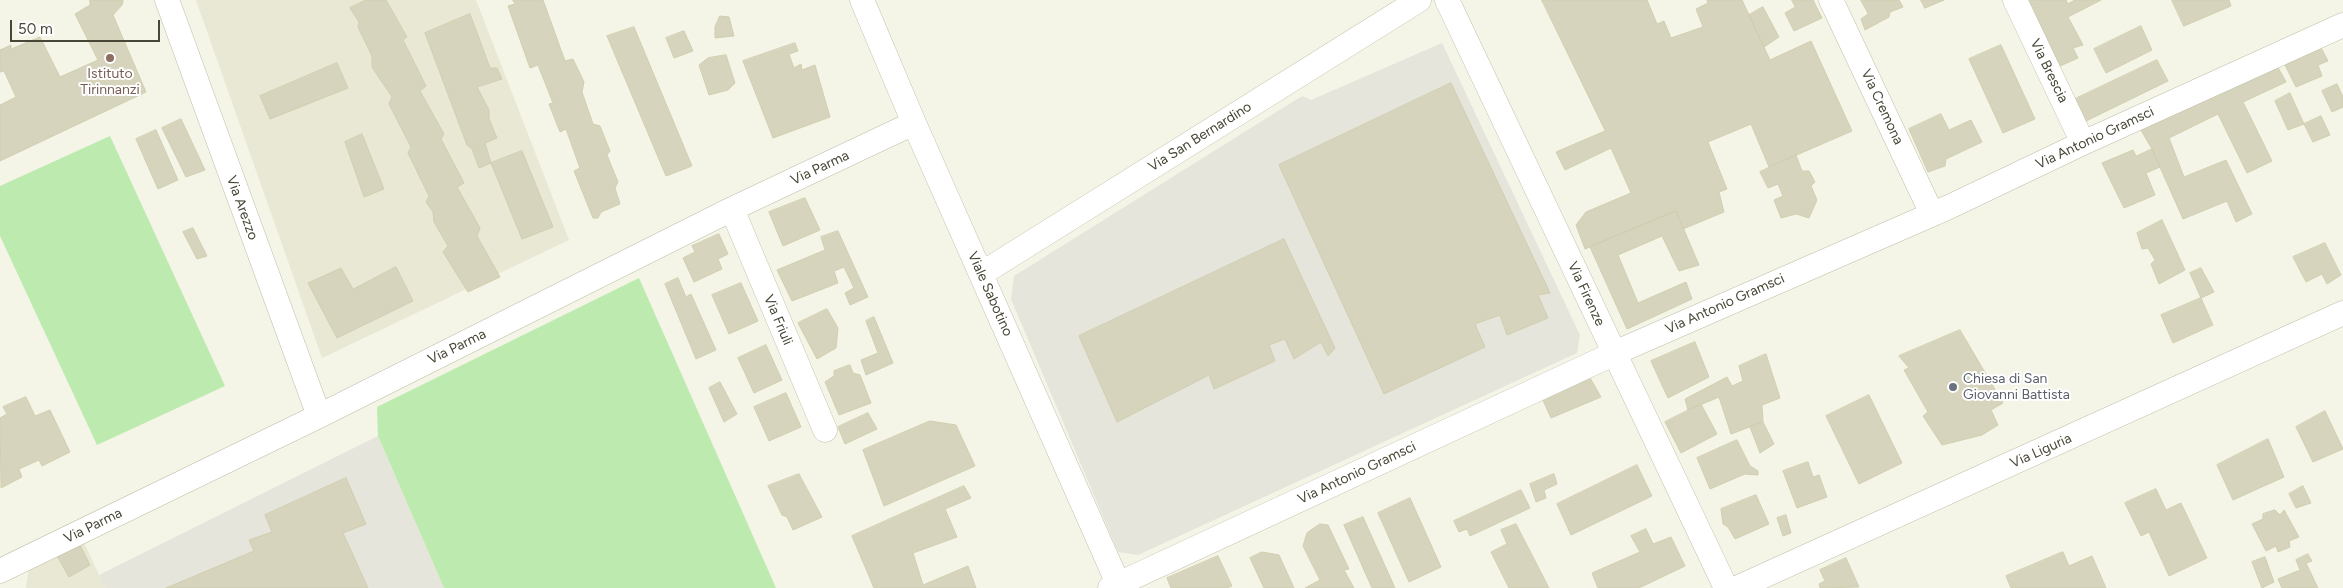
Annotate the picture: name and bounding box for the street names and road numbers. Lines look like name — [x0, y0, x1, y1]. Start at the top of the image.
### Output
street label: Via Brescia — [2026, 36, 2072, 106]
street label: Via Cremona — [1857, 67, 1907, 147]
street label: Via San Bernardino — [1145, 98, 1255, 176]
street label: Via Antonio Gramsci — [2033, 103, 2157, 173]
street label: Via Parma — [788, 147, 852, 189]
street label: Via Arezzo — [223, 174, 261, 242]
street label: Viale Sabotino — [964, 249, 1016, 339]
street label: Via Firenze — [1564, 259, 1608, 329]
street label: Via Antonio Gramsci — [1663, 270, 1787, 338]
street label: Via Friuli — [760, 292, 796, 348]
street label: Via Parma — [425, 326, 489, 368]
street label: Via Liguria — [2008, 430, 2074, 472]
street label: Via Antonio Gramsci — [1295, 438, 1419, 508]
street label: Via Parma — [61, 505, 125, 547]

